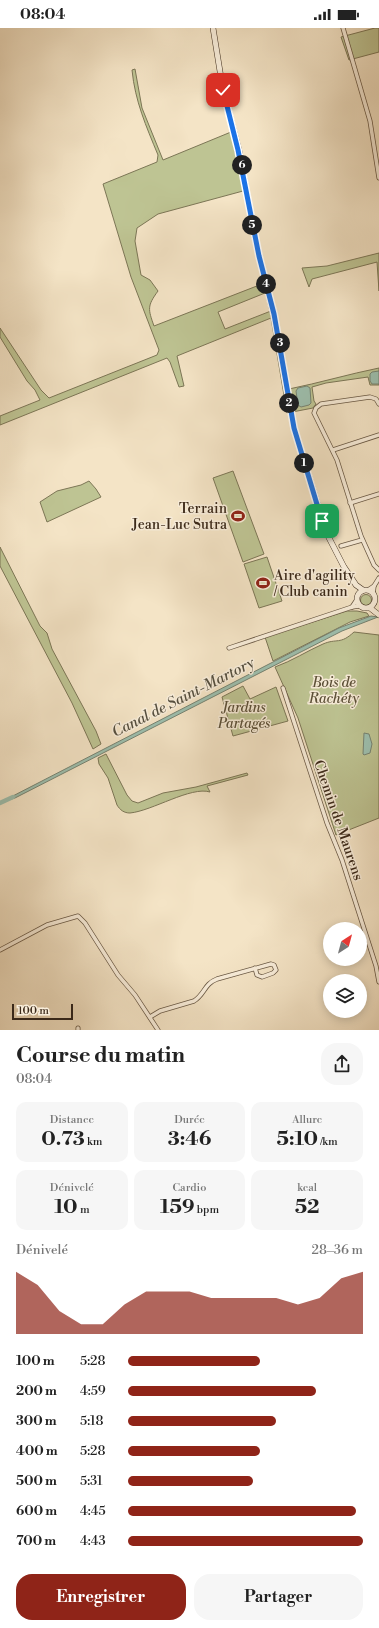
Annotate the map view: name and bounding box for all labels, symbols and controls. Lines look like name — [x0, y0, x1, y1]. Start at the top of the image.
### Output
text: 08:04 — [20, 5, 66, 24]
pin — [206, 73, 240, 107]
icon: check — [212, 79, 234, 101]
pin: 6 — [232, 155, 252, 175]
text: 6 — [239, 158, 245, 172]
pin: 5 — [242, 215, 262, 235]
text: 5 — [249, 218, 255, 232]
pin: 4 — [256, 274, 276, 294]
text: 4 — [262, 277, 270, 291]
pin: 3 — [270, 333, 290, 353]
text: 3 — [277, 336, 283, 350]
pin: 2 — [279, 393, 299, 413]
text: 2 — [286, 396, 292, 410]
pin: 1 — [294, 453, 314, 473]
text: 1 — [301, 456, 307, 470]
place label: Terrain Jean-Luc Sutra — [131, 500, 228, 534]
pin — [305, 504, 339, 538]
sports icon: Terrain Jean-Luc Sutra — [230, 508, 246, 524]
icon: arrive — [311, 510, 333, 532]
place label: Aire d'agility / Club canin — [273, 567, 355, 601]
sports icon: Aire d'agility / Club canin — [255, 575, 271, 591]
water label: Canal de Saint-Martory — [109, 653, 259, 742]
park label: Bois de Rachéty — [308, 674, 360, 708]
park label: Jardins Partagés — [217, 699, 270, 733]
street label: Chemin de Maurens — [309, 758, 367, 883]
north arrow — [323, 922, 367, 966]
map controls — [323, 922, 367, 1018]
button: layers — [323, 974, 367, 1018]
scale bar — [12, 1002, 73, 1021]
text: 100 m — [18, 1004, 49, 1018]
text: Course du matin — [16, 1042, 185, 1069]
button: share — [321, 1043, 363, 1085]
text: 08:04 — [16, 1071, 52, 1087]
text: Distance — [50, 1113, 94, 1127]
text: Durée — [174, 1113, 205, 1127]
text: Allure — [292, 1113, 322, 1127]
text: 0.73 — [41, 1127, 85, 1152]
text: 3:46 — [168, 1127, 211, 1152]
text: 5:10 — [277, 1127, 318, 1152]
text: km — [85, 1135, 102, 1149]
text: /km — [318, 1135, 338, 1149]
text: Dénivelé — [50, 1181, 94, 1195]
text: Cardio — [173, 1181, 206, 1195]
text: kcal — [297, 1181, 317, 1195]
text: 10 — [54, 1195, 78, 1220]
text: 159 — [160, 1195, 195, 1220]
text: 52 — [295, 1195, 320, 1220]
text: m — [78, 1203, 90, 1217]
text: bpm — [195, 1203, 219, 1217]
text: Dénivelé — [16, 1242, 68, 1258]
text: 28–36 m — [312, 1242, 363, 1258]
text: 100 m — [16, 1353, 55, 1369]
text: 5:28 — [80, 1353, 105, 1369]
text: 200 m — [16, 1383, 57, 1399]
text: 4:59 — [80, 1383, 106, 1399]
text: 300 m — [16, 1413, 57, 1429]
text: 5:18 — [80, 1413, 103, 1429]
text: 400 m — [16, 1443, 58, 1459]
text: 5:28 — [80, 1443, 105, 1459]
text: 500 m — [16, 1473, 57, 1489]
text: 5:31 — [80, 1473, 103, 1489]
text: 600 m — [16, 1503, 57, 1519]
text: 4:45 — [80, 1503, 106, 1519]
text: 700 m — [16, 1533, 56, 1549]
text: 4:43 — [80, 1533, 106, 1549]
button: Enregistrer — [16, 1574, 186, 1620]
button: Partager — [194, 1574, 363, 1620]

